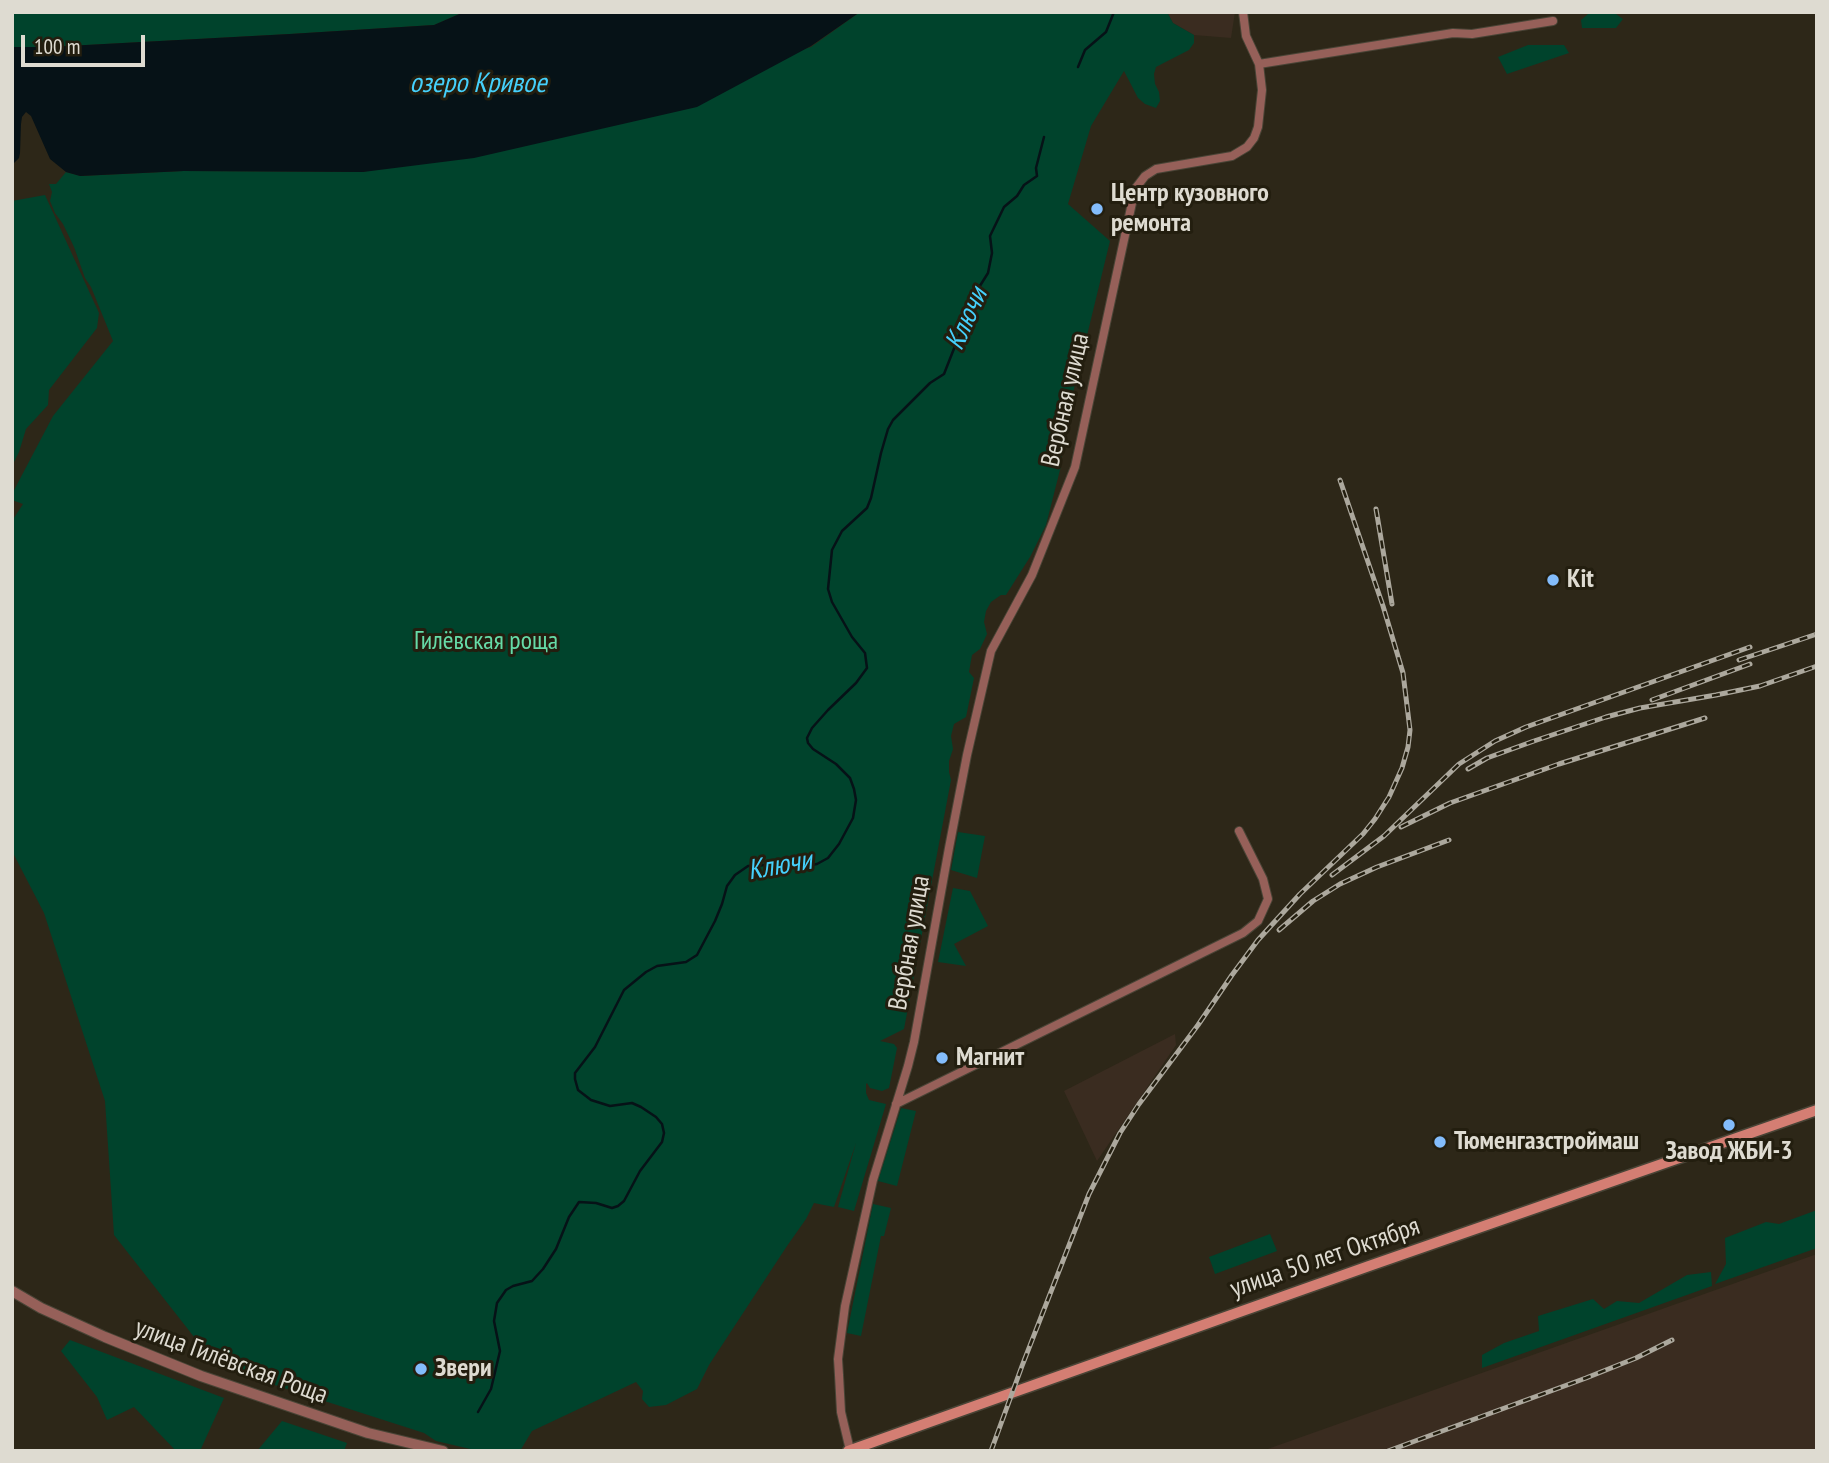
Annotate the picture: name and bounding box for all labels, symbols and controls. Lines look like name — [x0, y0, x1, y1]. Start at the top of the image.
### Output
scale bar — [24, 21, 149, 65]
text: 100 m — [34, 33, 80, 60]
water label: озеро Кривое — [410, 67, 546, 101]
place label: Центр кузовного ремонта — [1111, 178, 1269, 240]
marker: Центр кузовного ремонта — [1089, 201, 1105, 217]
water label: Ключи — [939, 283, 995, 355]
street label: Вербная улица — [1035, 330, 1097, 470]
place label: Kit — [1567, 564, 1594, 596]
marker: Kit — [1545, 572, 1561, 588]
park label: Гилёвская роща — [414, 626, 558, 658]
water label: Ключи — [745, 844, 815, 888]
street label: Вербная улица — [883, 873, 937, 1013]
place label: Магнит — [956, 1042, 1024, 1074]
marker: Магнит — [934, 1050, 950, 1066]
marker: Завод ЖБИ-3 — [1721, 1117, 1737, 1133]
place label: Тюменгазстроймаш — [1454, 1126, 1639, 1158]
marker: Тюменгазстроймаш — [1432, 1134, 1448, 1150]
place label: Завод ЖБИ-3 — [1665, 1136, 1793, 1168]
street label: улица 50 лет Октября — [1226, 1211, 1424, 1305]
street label: улица Гилёвская Роща — [130, 1313, 332, 1411]
place label: Звери — [435, 1353, 492, 1385]
marker: Звери — [413, 1361, 429, 1377]

